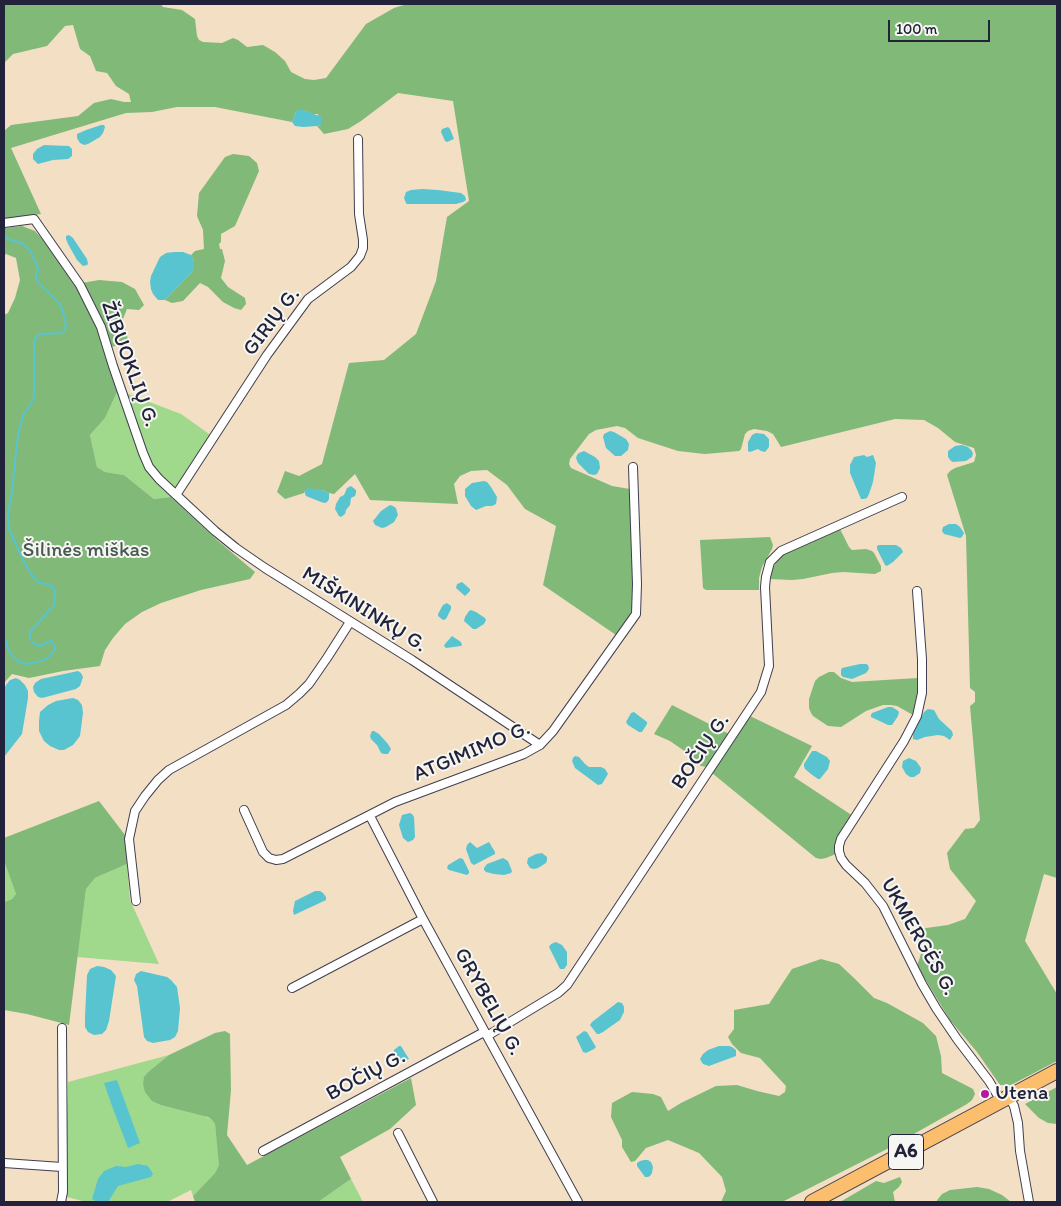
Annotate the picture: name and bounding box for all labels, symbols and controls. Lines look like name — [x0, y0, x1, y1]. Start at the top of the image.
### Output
scale bar — [891, 10, 994, 42]
text: 100 m — [896, 20, 937, 38]
street label: GIRIŲ G. — [238, 283, 306, 361]
street label: ŽIBUOKLIŲ G. — [95, 298, 163, 430]
park label: Šilinės miškas — [23, 538, 149, 564]
street label: MIŠKININKŲ G. — [297, 562, 431, 658]
street label: BOČIŲ G. — [666, 709, 736, 795]
street label: ATGIMIMO G. — [410, 716, 534, 788]
street label: UKMERGĖS G. — [874, 874, 962, 1000]
street label: GRYBELIŲ G. — [448, 944, 528, 1060]
street label: BOČIŲ G. — [322, 1045, 410, 1107]
place label: Utena — [995, 1081, 1048, 1107]
marker: Utena — [979, 1088, 991, 1100]
road number: A6 — [888, 1134, 924, 1170]

